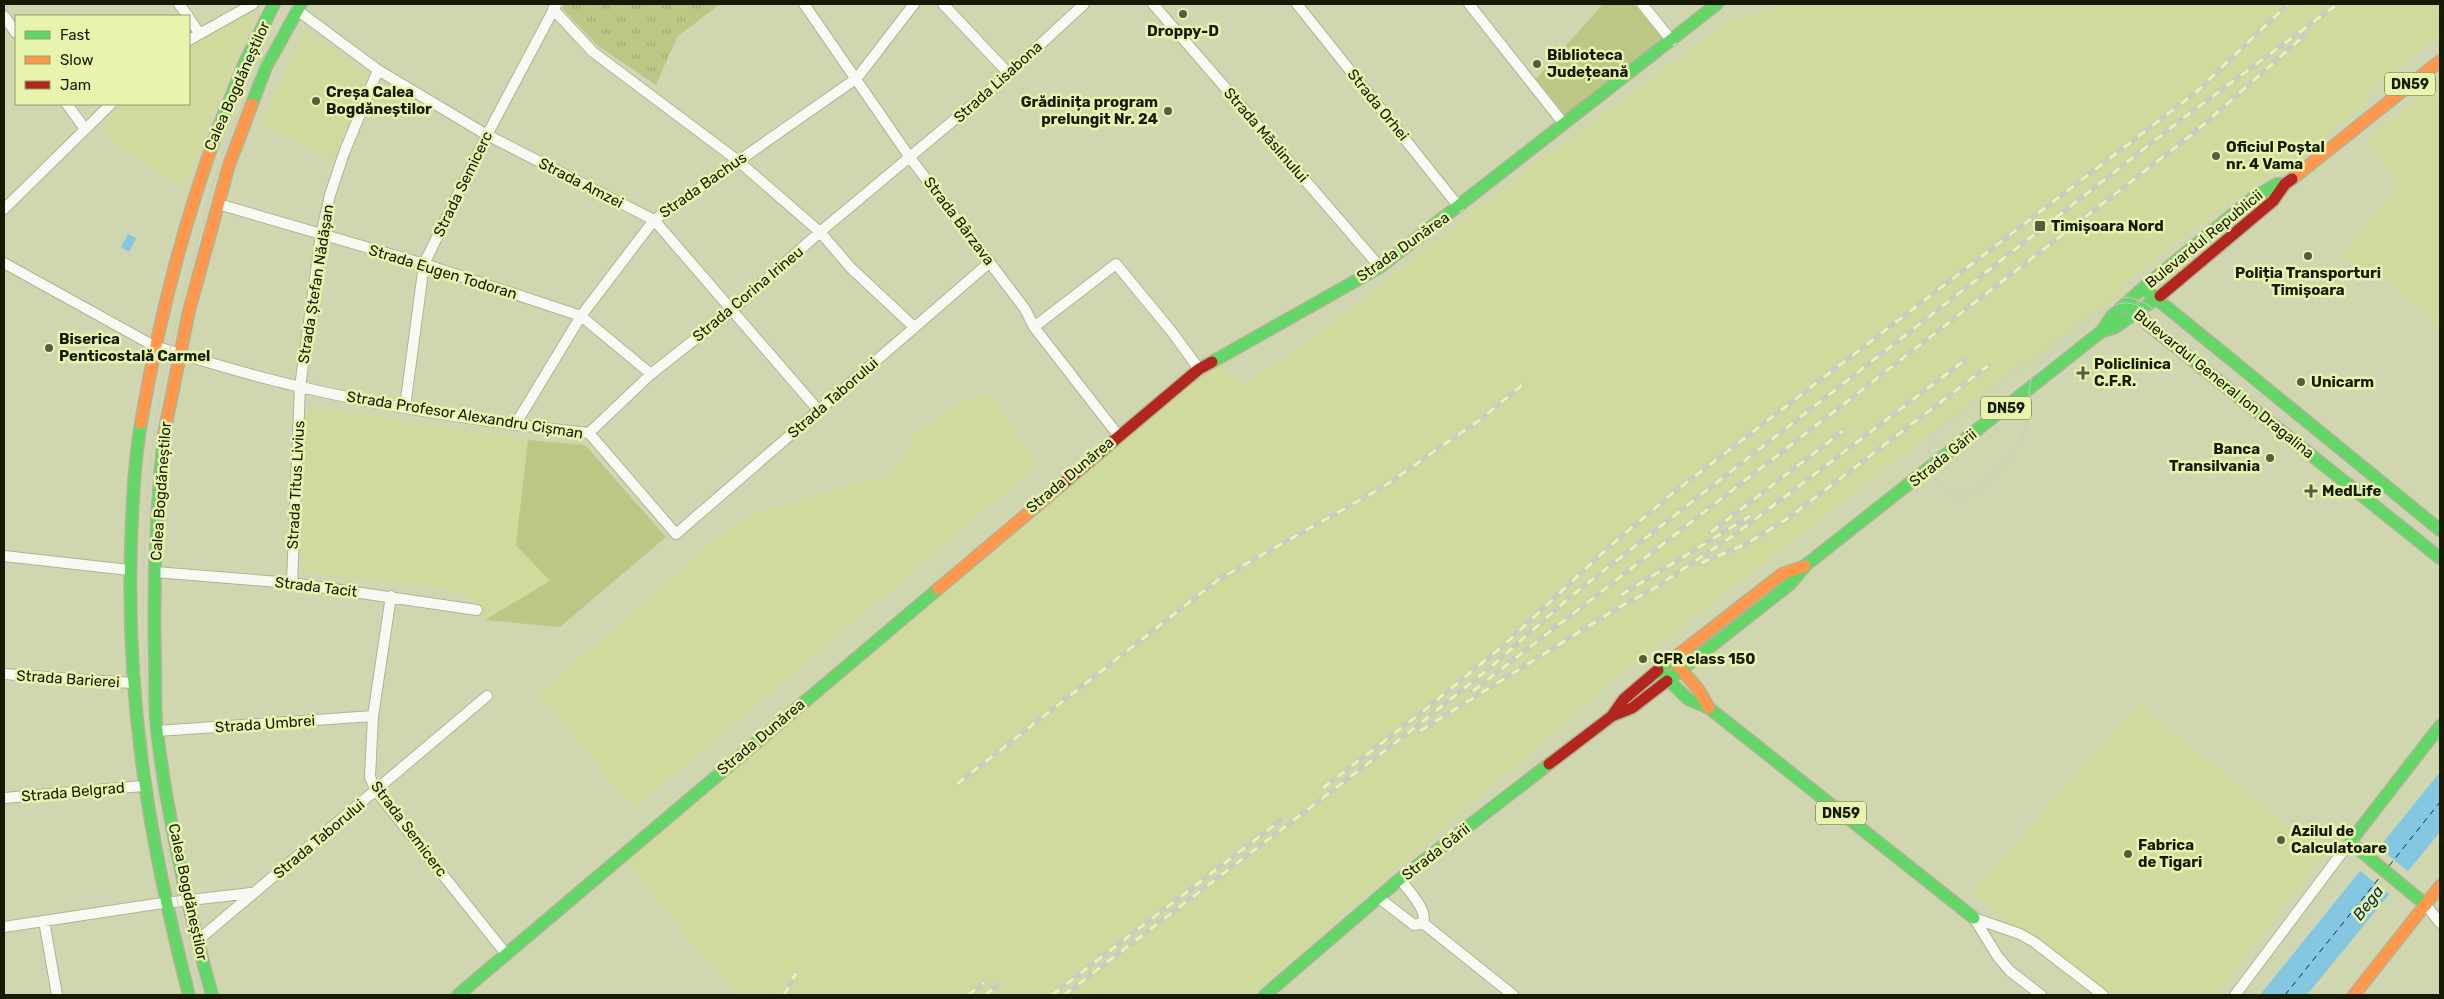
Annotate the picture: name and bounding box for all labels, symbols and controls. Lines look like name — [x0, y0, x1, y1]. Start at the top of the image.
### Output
marker: Droppy-D — [1177, 8, 1189, 20]
legend — [15, 15, 190, 105]
street label: Calea Bogdăneștilor — [200, 18, 274, 153]
place label: Droppy-D — [1147, 22, 1219, 40]
text: Fast — [60, 26, 90, 44]
street label: Strada Lisabona — [950, 38, 1046, 126]
place label: Biblioteca Județeană — [1547, 46, 1628, 81]
text: Slow — [60, 51, 93, 69]
marker: Biblioteca Județeană — [1531, 58, 1543, 70]
street label: Strada Orhei — [1344, 66, 1412, 144]
road number: DN59 — [2385, 72, 2435, 96]
text: Jam — [60, 76, 91, 94]
place label: Creșa Calea Bogdăneștilor — [326, 83, 432, 118]
street label: Strada Măslinului — [1220, 84, 1312, 186]
place label: Grădinița program prelungit Nr. 24 — [1021, 93, 1158, 128]
marker: Creșa Calea Bogdăneștilor — [310, 95, 322, 107]
marker: Grădinița program prelungit Nr. 24 — [1162, 105, 1174, 117]
street label: Strada Semicerc — [430, 128, 496, 240]
place label: Oficiul Poștal nr. 4 Vama — [2226, 138, 2325, 173]
street label: Strada Bachus — [656, 148, 750, 222]
marker: Oficiul Poștal nr. 4 Vama — [2210, 150, 2222, 162]
street label: Strada Amzei — [536, 154, 626, 212]
street label: Strada Bârzava — [920, 173, 998, 269]
street label: Bulevardul Republicii — [2142, 186, 2266, 292]
street label: Strada Ștefan Nădășan — [295, 203, 337, 365]
street label: Strada Dunărea — [1353, 208, 1453, 286]
place label: Timișoara Nord — [2051, 217, 2164, 235]
marker: Timișoara Nord — [2033, 219, 2047, 233]
street label: Strada Eugen Todoran — [367, 241, 519, 303]
street label: Strada Corina Irineu — [689, 242, 807, 346]
marker: Poliția Transporturi Timișoara — [2302, 250, 2314, 262]
place label: Poliția Transporturi Timișoara — [2235, 264, 2381, 299]
street label: Bulevardul General Ion Dragalina — [2130, 306, 2318, 462]
place label: Biserica Penticostală Carmel — [59, 330, 210, 365]
marker: Biserica Penticostală Carmel — [43, 342, 55, 354]
street label: Strada Taborului — [784, 354, 882, 442]
place label: Policlinica C.F.R. — [2094, 355, 2171, 390]
marker: Policlinica C.F.R. — [2076, 366, 2090, 380]
place label: Unicarm — [2311, 373, 2374, 391]
marker: Unicarm — [2295, 376, 2307, 388]
street label: Strada Profesor Alexandru Cișman — [345, 387, 585, 443]
road number: DN59 — [1981, 396, 2031, 419]
street label: Calea Bogdăneștilor — [147, 420, 175, 561]
street label: Strada Titus Livius — [284, 420, 308, 550]
street label: Strada Gării — [1906, 425, 1980, 491]
street label: Strada Dunărea — [1023, 433, 1117, 517]
place label: Banca Transilvania — [2169, 440, 2260, 475]
marker: Banca Transilvania — [2264, 452, 2276, 464]
place label: MedLife — [2322, 482, 2382, 500]
marker: MedLife — [2304, 484, 2318, 498]
street label: Strada Tacit — [274, 573, 358, 601]
place label: CFR class 150 — [1653, 650, 1755, 668]
marker: CFR class 150 — [1637, 653, 1649, 665]
street label: Strada Barierei — [16, 666, 120, 692]
street label: Strada Dunărea — [714, 695, 808, 779]
street label: Strada Umbrei — [214, 712, 316, 736]
street label: Strada Semicerc — [367, 778, 451, 880]
street label: Strada Belgrad — [21, 779, 125, 805]
street label: Strada Taborului — [270, 796, 368, 882]
road number: DN59 — [1816, 801, 1866, 824]
street label: Strada Gării — [1398, 820, 1474, 884]
street label: Calea Bogdăneștilor — [165, 822, 211, 962]
place label: Azilul de Calculatoare — [2291, 822, 2387, 857]
marker: Azilul de Calculatoare — [2275, 834, 2287, 846]
place label: Fabrica de Tigari — [2138, 836, 2202, 871]
marker: Fabrica de Tigari — [2122, 848, 2134, 860]
water label: Bega — [2349, 882, 2387, 924]

